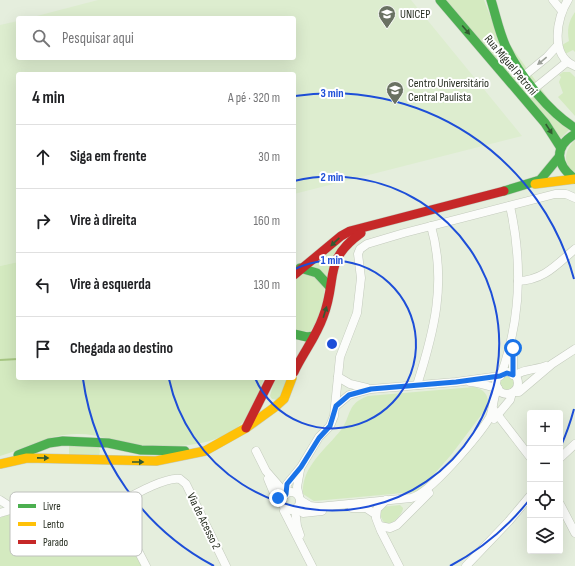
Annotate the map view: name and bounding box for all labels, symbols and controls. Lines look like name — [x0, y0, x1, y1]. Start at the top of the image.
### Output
school or university icon: UNICEP — [377, 4, 397, 29]
place label: UNICEP — [400, 7, 430, 22]
search box — [16, 16, 296, 60]
one-way arrow — [461, 24, 470, 35]
icon: search — [30, 27, 52, 49]
text: Pesquisar aqui — [62, 29, 134, 48]
street label: Rua Miguel Petroni — [481, 32, 540, 99]
one-way arrow — [537, 56, 548, 65]
place label: Centro Universitário Central Paulista — [408, 76, 489, 105]
school or university icon: Centro Universitário Central Paulista — [385, 80, 405, 105]
text: 3 min — [321, 86, 343, 101]
text: 4 min — [32, 88, 65, 108]
text: A pé · 320 m — [228, 90, 280, 106]
one-way arrow — [545, 124, 553, 135]
icon: ahead — [32, 146, 54, 168]
text: Siga em frente — [70, 147, 147, 166]
text: 30 m — [258, 149, 280, 165]
text: 2 min — [321, 170, 343, 185]
icon: right — [32, 210, 54, 232]
text: Vire à direita — [70, 211, 137, 230]
text: 160 m — [254, 213, 280, 229]
one-way arrow — [329, 237, 340, 246]
text: 1 min — [321, 253, 343, 268]
icon: left — [32, 274, 54, 296]
text: Vire à esquerda — [70, 275, 151, 294]
text: 130 m — [254, 277, 280, 293]
one-way arrow — [322, 306, 328, 318]
centre of rings — [325, 337, 339, 351]
icon: arrive — [32, 338, 54, 360]
text: Chegada ao destino — [70, 339, 173, 358]
route start — [504, 339, 522, 357]
map controls — [527, 410, 563, 554]
button: + — [527, 410, 563, 446]
button: − — [527, 446, 563, 482]
one-way arrow — [37, 455, 49, 462]
one-way arrow — [132, 459, 145, 465]
button: locate — [527, 482, 563, 518]
route end — [269, 489, 287, 507]
street label: Via de Acesso 2 — [183, 490, 224, 552]
legend — [10, 492, 142, 556]
text: Livre — [43, 500, 61, 513]
text: Lento — [43, 518, 64, 531]
button: layers — [527, 518, 563, 554]
text: Parado — [43, 536, 69, 549]

